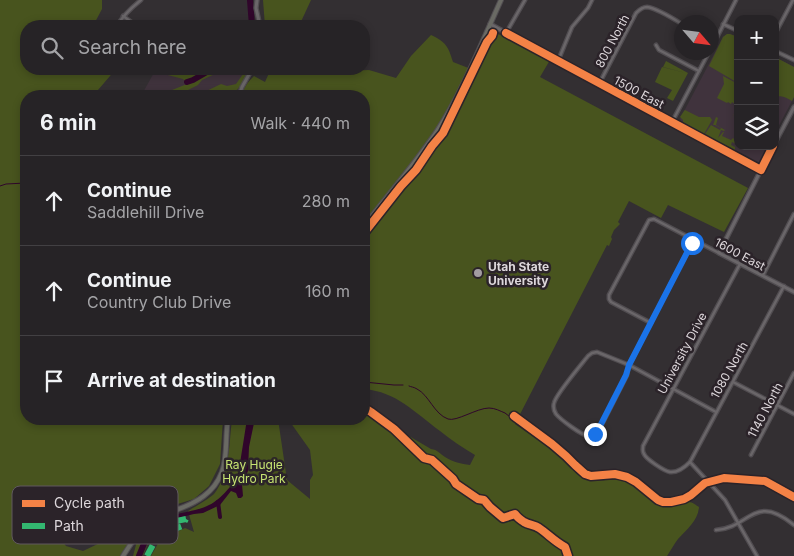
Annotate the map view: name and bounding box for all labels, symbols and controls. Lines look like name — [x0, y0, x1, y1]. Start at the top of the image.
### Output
street label: 800 North — [592, 12, 632, 70]
north arrow — [674, 15, 719, 60]
map controls — [734, 15, 779, 150]
button: + — [734, 15, 779, 60]
search box — [20, 20, 370, 75]
icon: search — [38, 34, 66, 62]
text: Search here — [78, 36, 187, 59]
button: − — [734, 60, 779, 105]
street label: 1500 East — [611, 72, 667, 112]
button: layers — [734, 105, 779, 150]
text: 6 min — [40, 110, 97, 135]
text: Walk · 440 m — [251, 113, 350, 133]
text: Continue — [87, 179, 172, 202]
icon: ahead — [40, 187, 68, 215]
text: 280 m — [302, 191, 350, 211]
text: Saddlehill Drive — [87, 202, 204, 222]
route start — [681, 232, 704, 255]
street label: 1600 East — [712, 234, 768, 274]
place label: Utah State University — [488, 259, 549, 288]
marker: Utah State University — [472, 267, 484, 279]
text: Continue — [87, 269, 172, 292]
icon: ahead — [40, 277, 68, 305]
text: 160 m — [305, 281, 350, 301]
text: Country Club Drive — [87, 292, 231, 312]
street label: University Drive — [654, 310, 710, 396]
street label: 1080 North — [707, 339, 751, 401]
icon: arrive — [40, 367, 68, 395]
text: Arrive at destination — [87, 369, 276, 392]
street label: 1140 North — [744, 380, 786, 440]
route end — [584, 423, 607, 446]
park label: Ray Hugie Hydro Park — [222, 457, 286, 486]
legend — [12, 486, 178, 544]
text: Cycle path — [54, 494, 125, 511]
text: Path — [54, 517, 84, 534]

